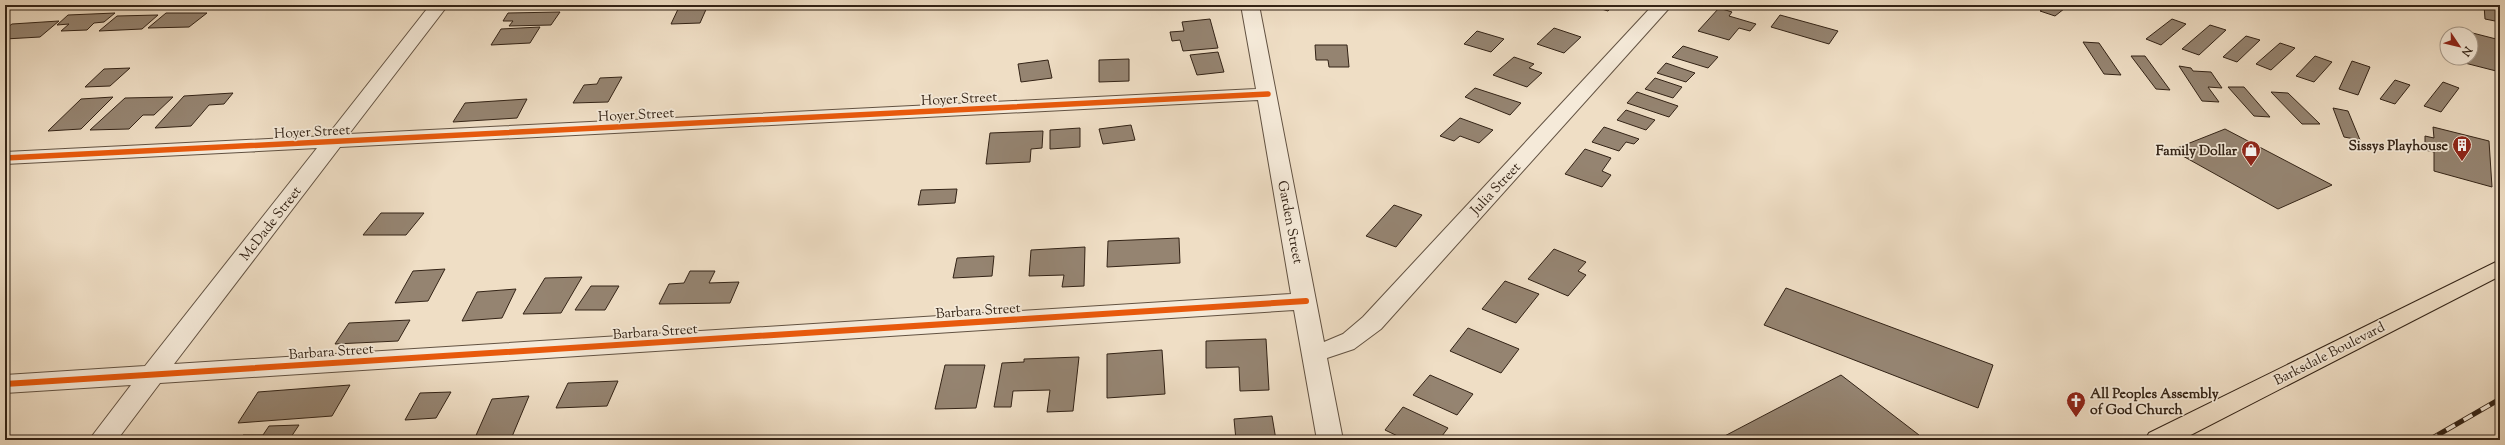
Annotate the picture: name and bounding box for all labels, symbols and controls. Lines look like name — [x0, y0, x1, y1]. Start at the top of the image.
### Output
north arrow — [2439, 26, 2479, 66]
text: N — [2457, 42, 2476, 60]
street label: Hoyer Street — [921, 88, 998, 112]
street label: Hoyer Street — [598, 104, 675, 128]
street label: Hoyer Street — [274, 121, 351, 145]
building icon: Sissys Playhouse — [2451, 134, 2473, 162]
place label: Sissys Playhouse — [2348, 137, 2448, 157]
shop icon: Family Dollar — [2240, 139, 2262, 167]
place label: Family Dollar — [2156, 142, 2238, 162]
street label: Julia Street — [1466, 158, 1526, 221]
street label: Garden Street — [1271, 179, 1307, 266]
street label: McDade Street — [236, 183, 307, 266]
street label: Barbara Street — [935, 299, 1021, 325]
street label: Barksdale Boulevard — [2271, 318, 2389, 391]
street label: Barbara Street — [612, 320, 698, 346]
street label: Barbara Street — [288, 340, 374, 366]
place label: All Peoples Assembly of God Church — [2090, 385, 2219, 421]
church icon: All Peoples Assembly of God Church — [2065, 390, 2087, 418]

